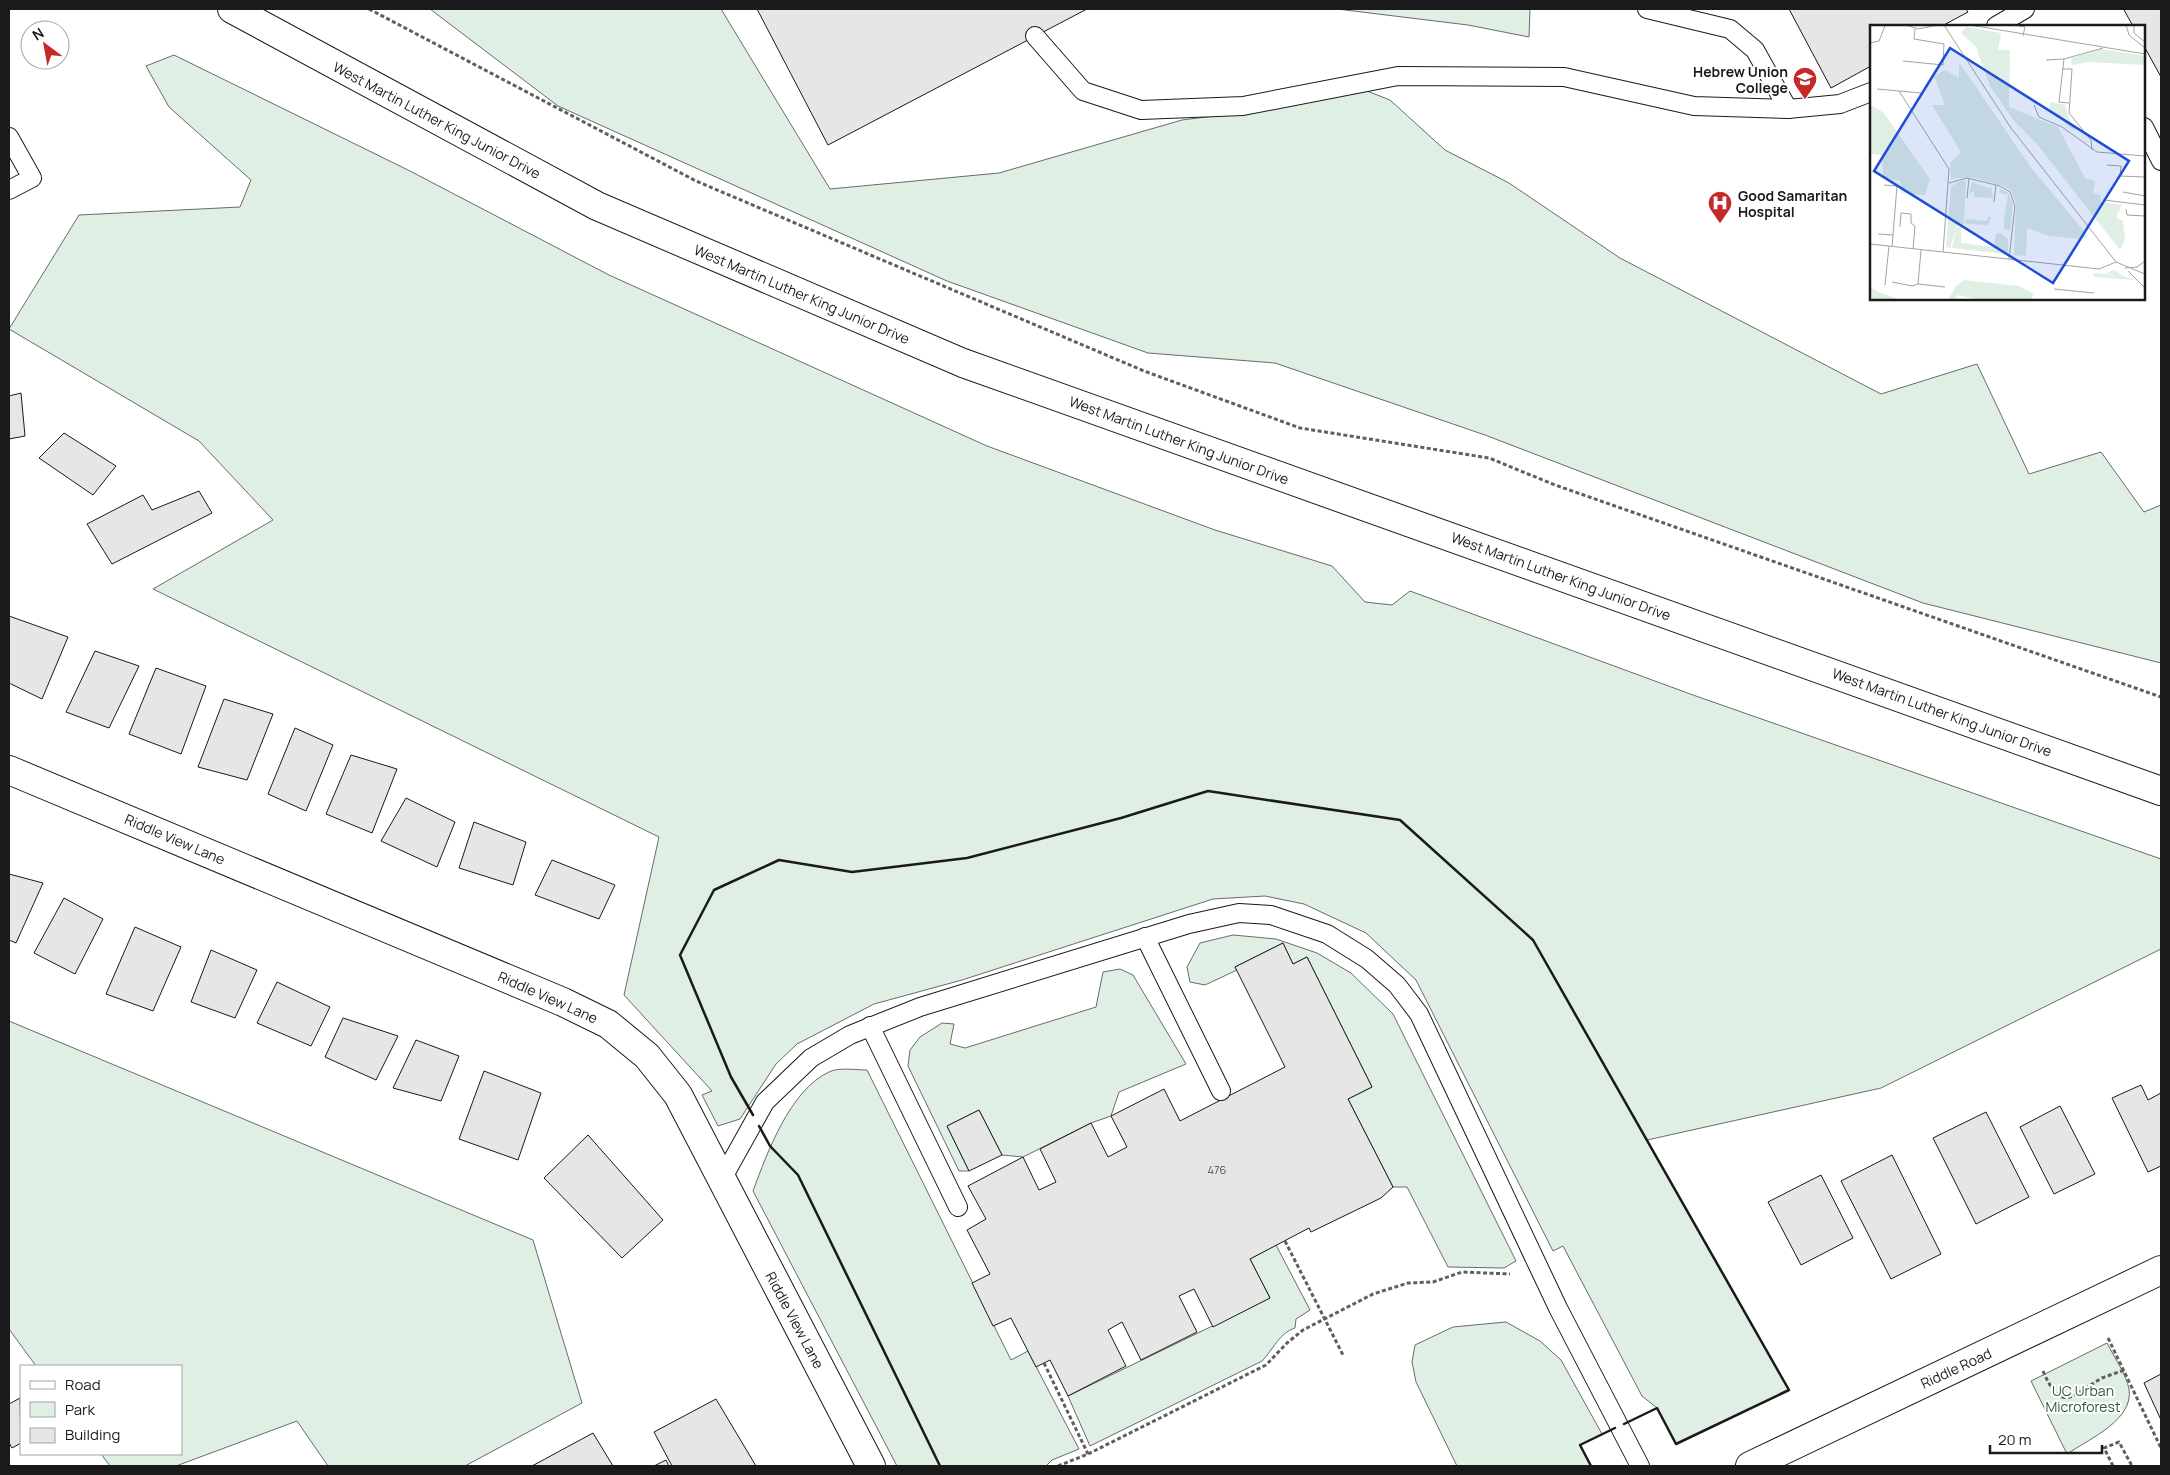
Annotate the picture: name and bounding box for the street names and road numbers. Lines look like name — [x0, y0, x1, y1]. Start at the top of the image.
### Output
street label: West Martin Luther King Junior Drive — [330, 57, 544, 183]
street label: West Martin Luther King Junior Drive — [691, 240, 913, 348]
street label: West Martin Luther King Junior Drive — [1067, 391, 1291, 489]
street label: West Martin Luther King Junior Drive — [1449, 527, 1673, 625]
street label: West Martin Luther King Junior Drive — [1830, 663, 2054, 761]
street label: Riddle View Lane — [122, 809, 228, 869]
street label: Riddle View Lane — [495, 967, 601, 1027]
street label: Riddle View Lane — [761, 1268, 829, 1372]
street label: Riddle Road — [1917, 1343, 1995, 1393]

